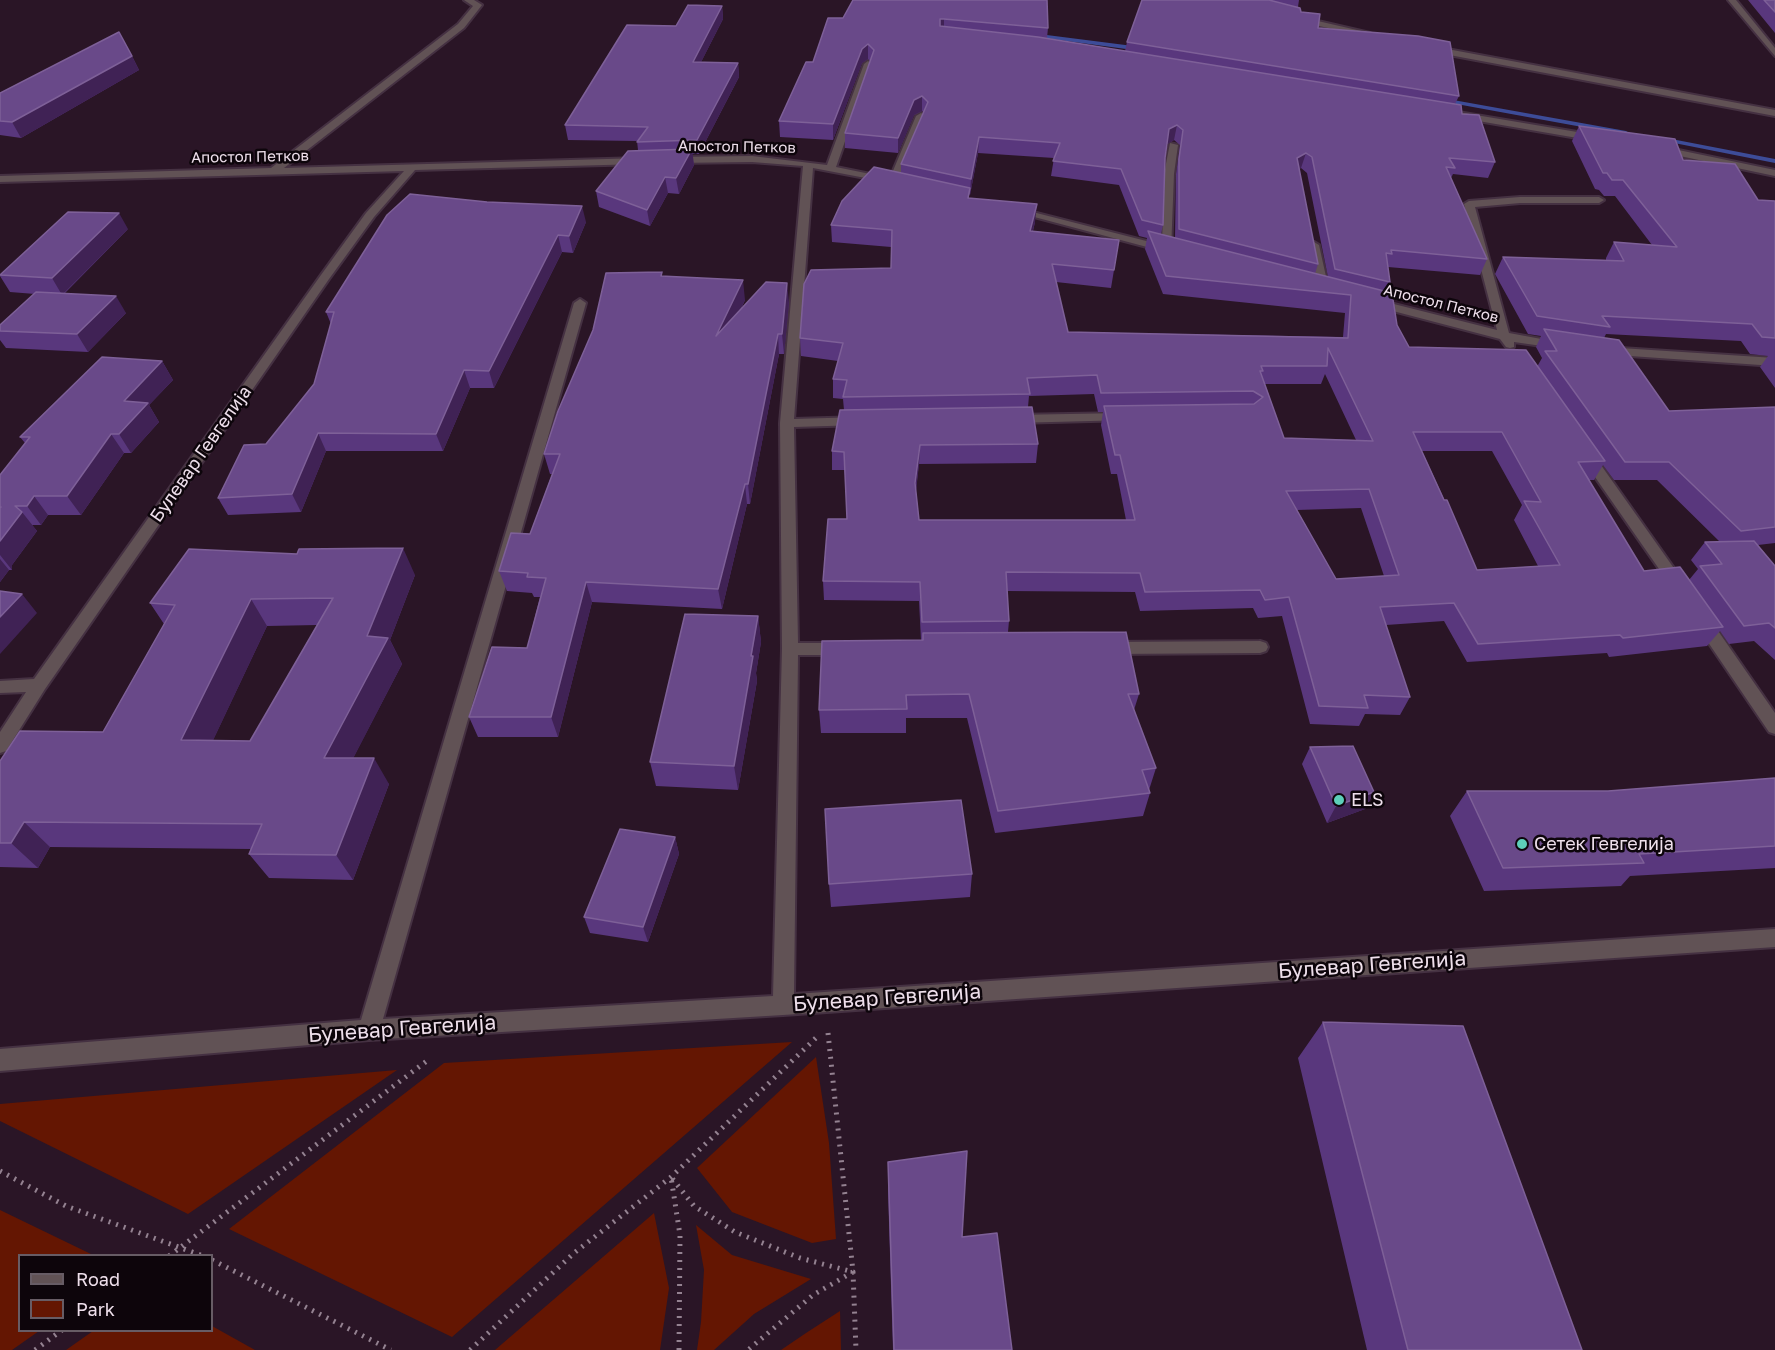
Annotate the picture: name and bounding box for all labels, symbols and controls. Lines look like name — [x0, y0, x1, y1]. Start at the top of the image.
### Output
street label: Апостол Петков — [678, 137, 796, 157]
street label: Апостол Петков — [191, 147, 309, 167]
street label: Апостол Петков — [1382, 281, 1500, 327]
street label: Булевар Гевгелија — [146, 382, 256, 526]
place label: ELS — [1351, 789, 1383, 811]
marker: ELS — [1332, 793, 1346, 807]
place label: Сетек Гевгелија — [1534, 833, 1674, 855]
marker: Сетек Гевгелија — [1515, 837, 1529, 851]
street label: Булевар Гевгелија — [1277, 946, 1467, 984]
street label: Булевар Гевгелија — [792, 979, 982, 1017]
street label: Булевар Гевгелија — [307, 1010, 497, 1048]
legend — [18, 1254, 213, 1332]
text: Road — [76, 1268, 120, 1290]
text: Park — [76, 1298, 115, 1320]

